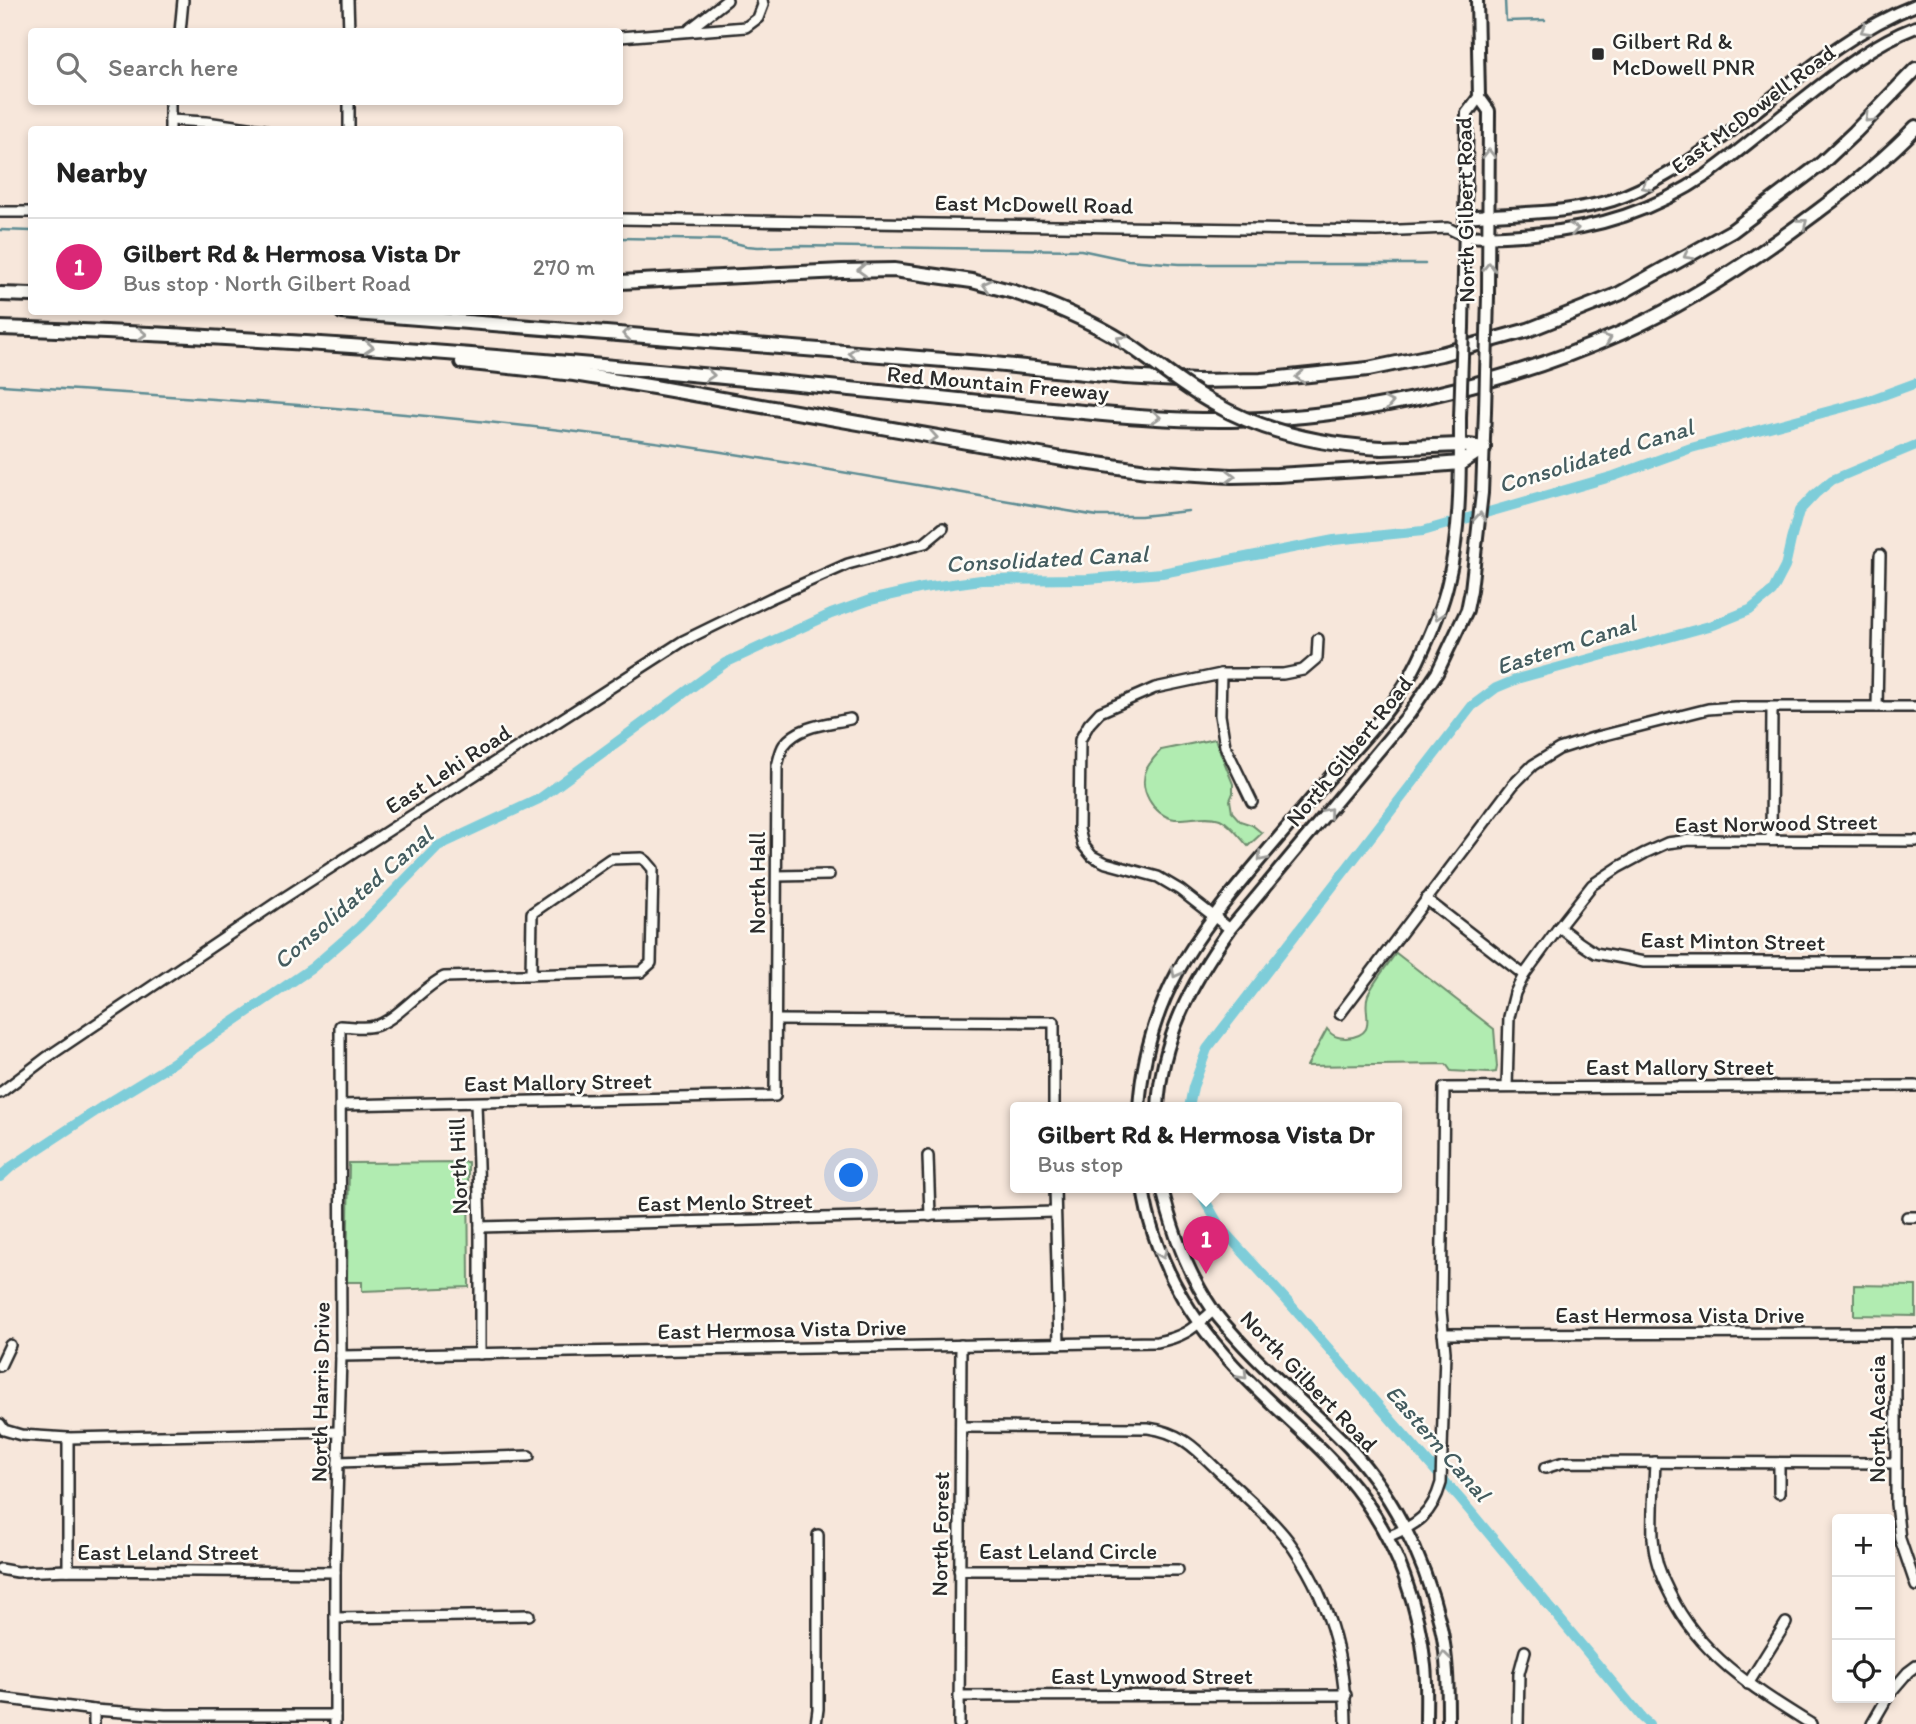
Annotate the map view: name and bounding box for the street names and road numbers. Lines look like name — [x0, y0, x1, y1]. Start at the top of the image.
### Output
street label: East McDowell Road — [1665, 38, 1841, 180]
street label: North Gilbert Road — [1449, 117, 1481, 303]
street label: East McDowell Road — [934, 188, 1134, 220]
street label: Red Mountain Freeway — [886, 359, 1110, 407]
street label: North Gilbert Road — [1280, 670, 1418, 832]
street label: East Lehi Road — [380, 718, 516, 820]
street label: East Norwood Street — [1674, 807, 1878, 839]
street label: North Hall — [743, 831, 771, 934]
street label: East Minton Street — [1640, 925, 1826, 957]
street label: East Mallory Street — [1586, 1053, 1774, 1081]
street label: East Mallory Street — [464, 1066, 653, 1098]
street label: North Hill — [442, 1116, 474, 1215]
street label: East Menlo Street — [637, 1186, 813, 1218]
street label: North Harris Drive — [304, 1301, 336, 1483]
street label: East Hermosa Vista Drive — [1555, 1301, 1805, 1329]
street label: North Gilbert Road — [1234, 1304, 1384, 1458]
street label: East Hermosa Vista Drive — [657, 1313, 907, 1345]
street label: North Acacia — [1863, 1355, 1891, 1483]
street label: North Forest — [925, 1471, 955, 1597]
street label: East Leland Circle — [979, 1537, 1157, 1565]
street label: East Leland Street — [77, 1538, 259, 1566]
street label: East Lynwood Street — [1051, 1662, 1253, 1690]

